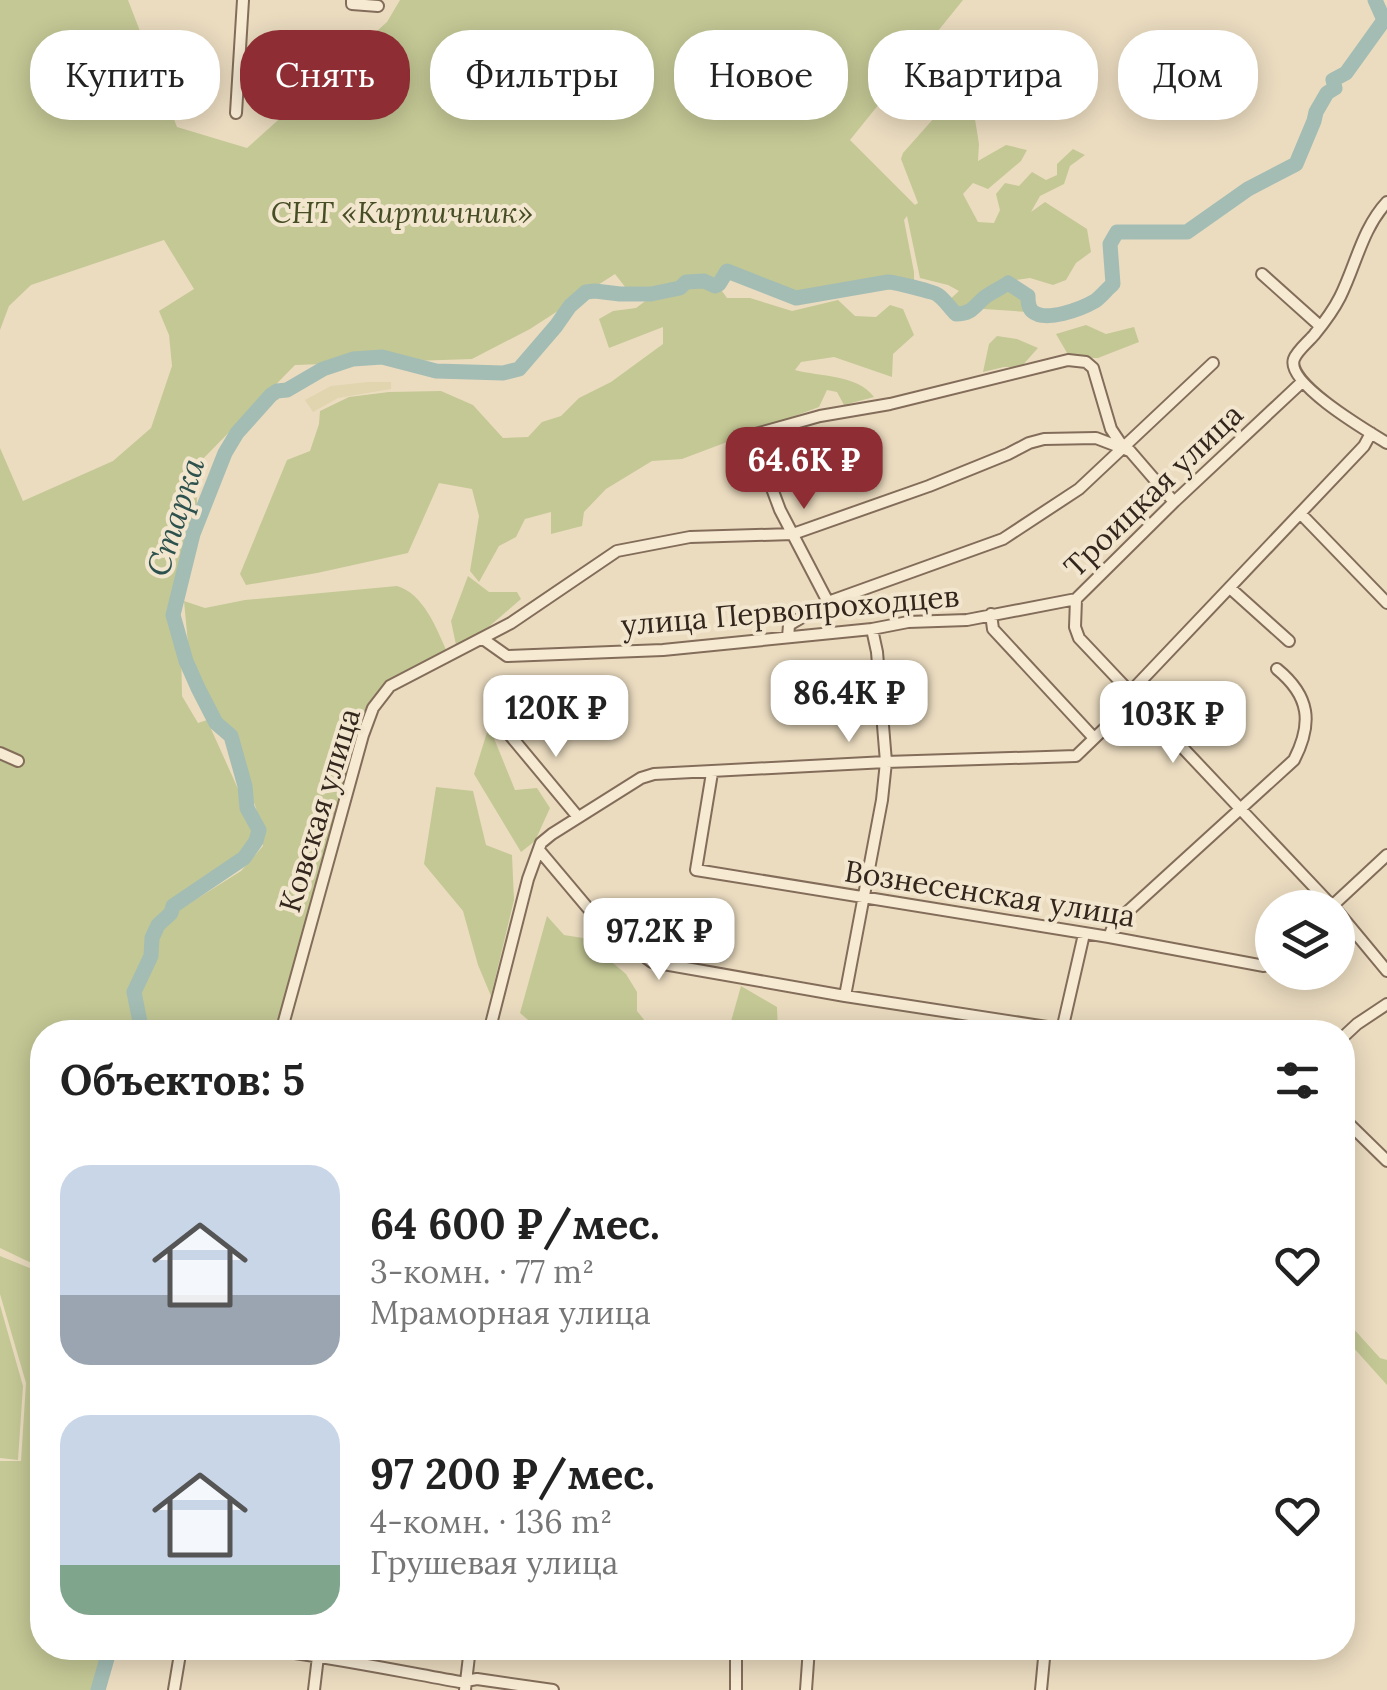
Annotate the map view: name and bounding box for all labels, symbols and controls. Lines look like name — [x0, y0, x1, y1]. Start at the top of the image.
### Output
chip: Купить — [30, 30, 220, 120]
chip: Снять — [240, 30, 410, 120]
chip: Фильтры — [430, 30, 654, 120]
chip: Новое — [674, 30, 848, 120]
chip: Квартира — [868, 30, 1098, 120]
chip: Дом — [1118, 30, 1258, 120]
park label: СНТ «Кирпичник» — [271, 193, 533, 231]
street label: Троицкая улица — [1056, 395, 1251, 586]
pin: 64.6K ₽ — [712, 427, 896, 512]
text: 64.6K ₽ — [748, 439, 860, 480]
water label: Старка — [137, 452, 213, 581]
street label: улица Первопроходцев — [619, 576, 961, 645]
pin: 86.4K ₽ — [757, 660, 941, 745]
text: 86.4K ₽ — [793, 672, 905, 713]
pin: 120K ₽ — [475, 675, 637, 760]
pin: 103K ₽ — [1092, 681, 1254, 766]
text: 120K ₽ — [505, 687, 607, 728]
text: 103K ₽ — [1122, 693, 1224, 734]
street label: Ковская улица — [270, 703, 369, 917]
street label: Вознесенская улица — [842, 851, 1138, 936]
map controls — [1255, 890, 1355, 990]
button: layers — [1255, 890, 1355, 990]
pin: 97.2K ₽ — [567, 898, 751, 983]
text: 97.2K ₽ — [606, 910, 712, 951]
text: Объектов: 5 — [60, 1053, 305, 1107]
icon: filters — [1270, 1053, 1325, 1108]
text: 64 600 ₽/мес. — [370, 1197, 660, 1251]
icon: home — [140, 1205, 260, 1325]
icon: heart — [1270, 1238, 1325, 1293]
text: 3-комн. · 77 m² — [370, 1251, 594, 1292]
text: Мраморная улица — [370, 1292, 651, 1333]
text: 97 200 ₽/мес. — [370, 1447, 655, 1501]
icon: home — [140, 1455, 260, 1575]
icon: heart — [1270, 1488, 1325, 1543]
text: 4-комн. · 136 m² — [370, 1501, 612, 1542]
text: Грушевая улица — [370, 1542, 618, 1583]

